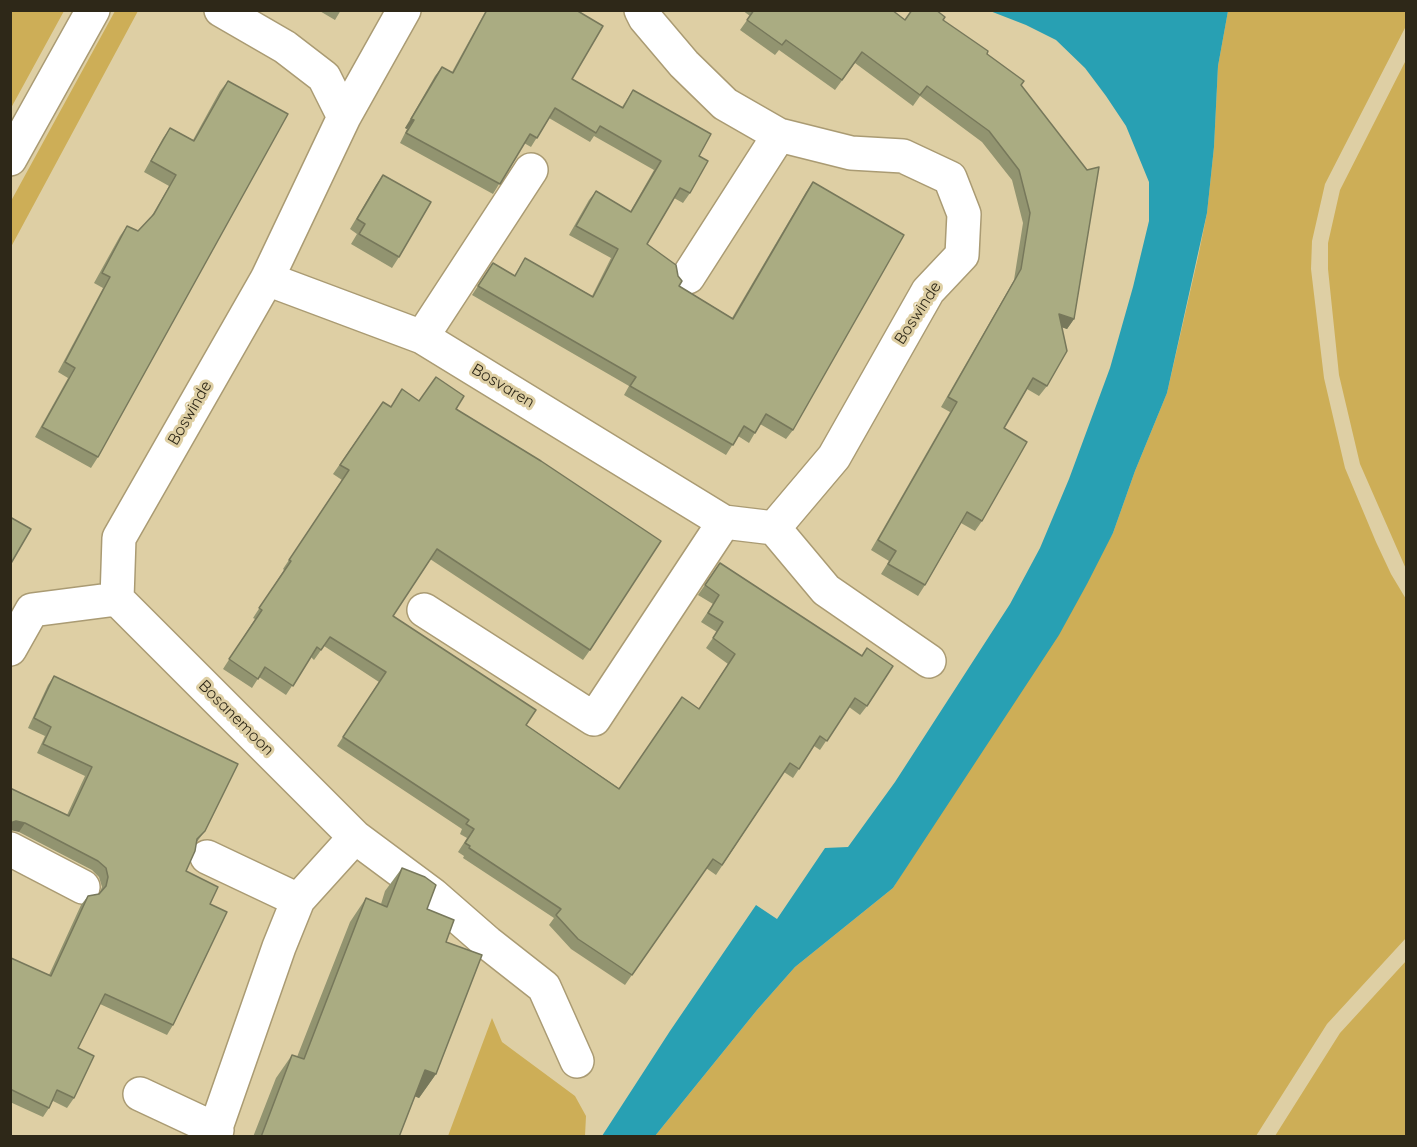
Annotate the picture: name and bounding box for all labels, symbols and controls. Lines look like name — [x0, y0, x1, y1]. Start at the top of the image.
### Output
street label: Boswinde — [891, 278, 945, 348]
street label: Bosvaren — [468, 360, 538, 412]
street label: Boswinde — [164, 377, 216, 449]
street label: Bosanemoon — [194, 676, 278, 760]

